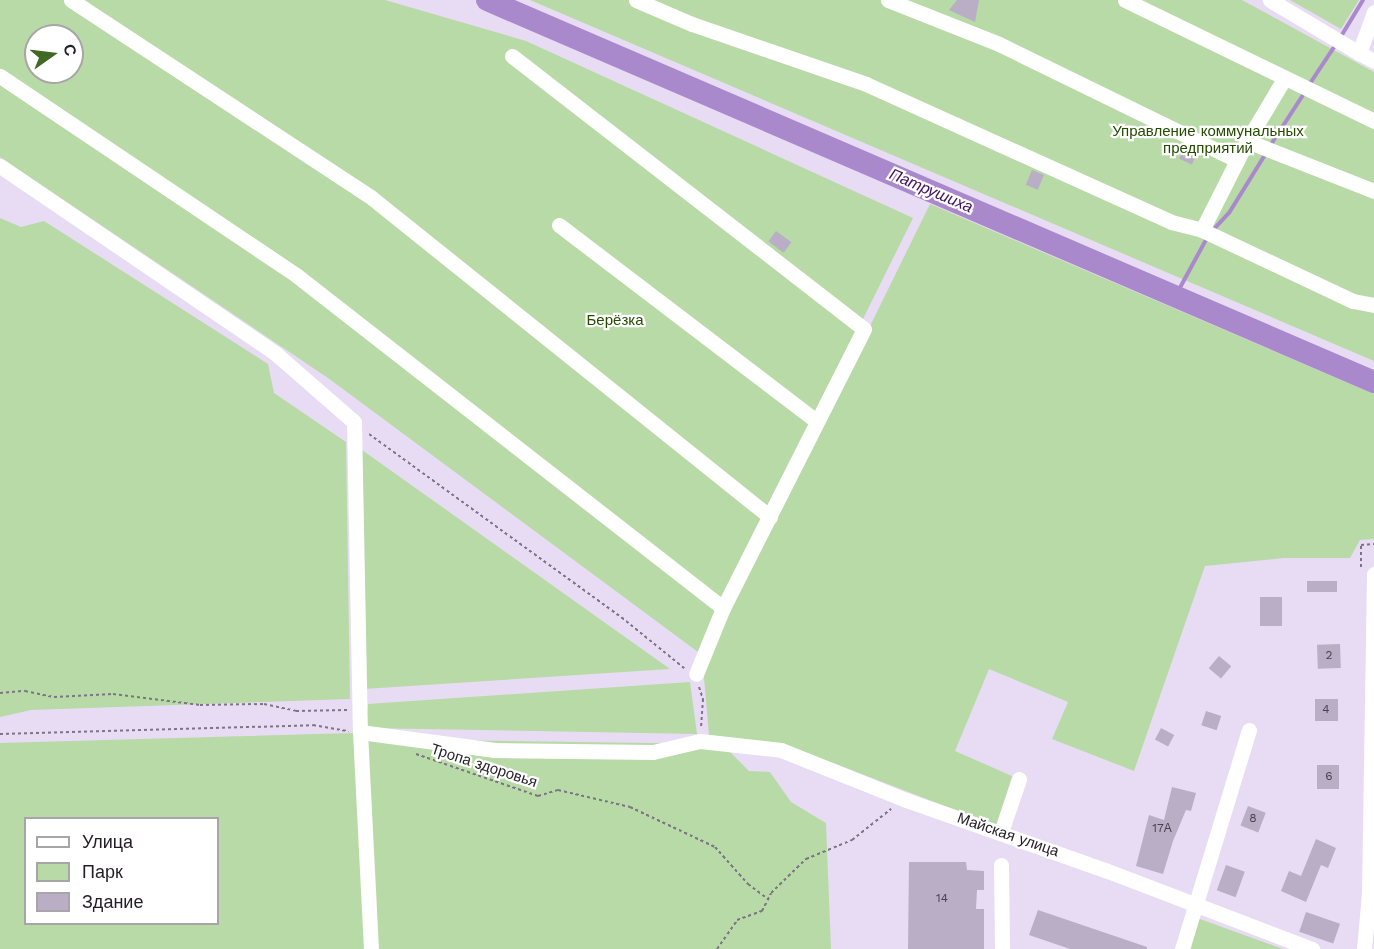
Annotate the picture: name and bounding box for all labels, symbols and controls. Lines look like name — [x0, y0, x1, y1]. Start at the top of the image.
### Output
north arrow — [24, 24, 84, 84]
text: С — [59, 42, 81, 58]
park label: Управление коммунальных предприятий — [1112, 122, 1304, 157]
water label: Патрушиха — [886, 165, 976, 217]
park label: Берёзка — [587, 312, 643, 330]
house number: 2 — [1326, 649, 1332, 663]
house number: 4 — [1322, 703, 1330, 717]
street label: Тропа здоровья — [429, 740, 539, 792]
house number: 6 — [1325, 770, 1333, 784]
street label: Майская улица — [955, 809, 1061, 861]
house number: 8 — [1249, 812, 1257, 826]
legend — [24, 817, 219, 925]
house number: 17А — [1152, 822, 1172, 836]
text: Улица — [82, 831, 133, 852]
text: Парк — [82, 861, 123, 882]
text: Здание — [82, 891, 143, 912]
house number: 14 — [936, 892, 948, 906]

